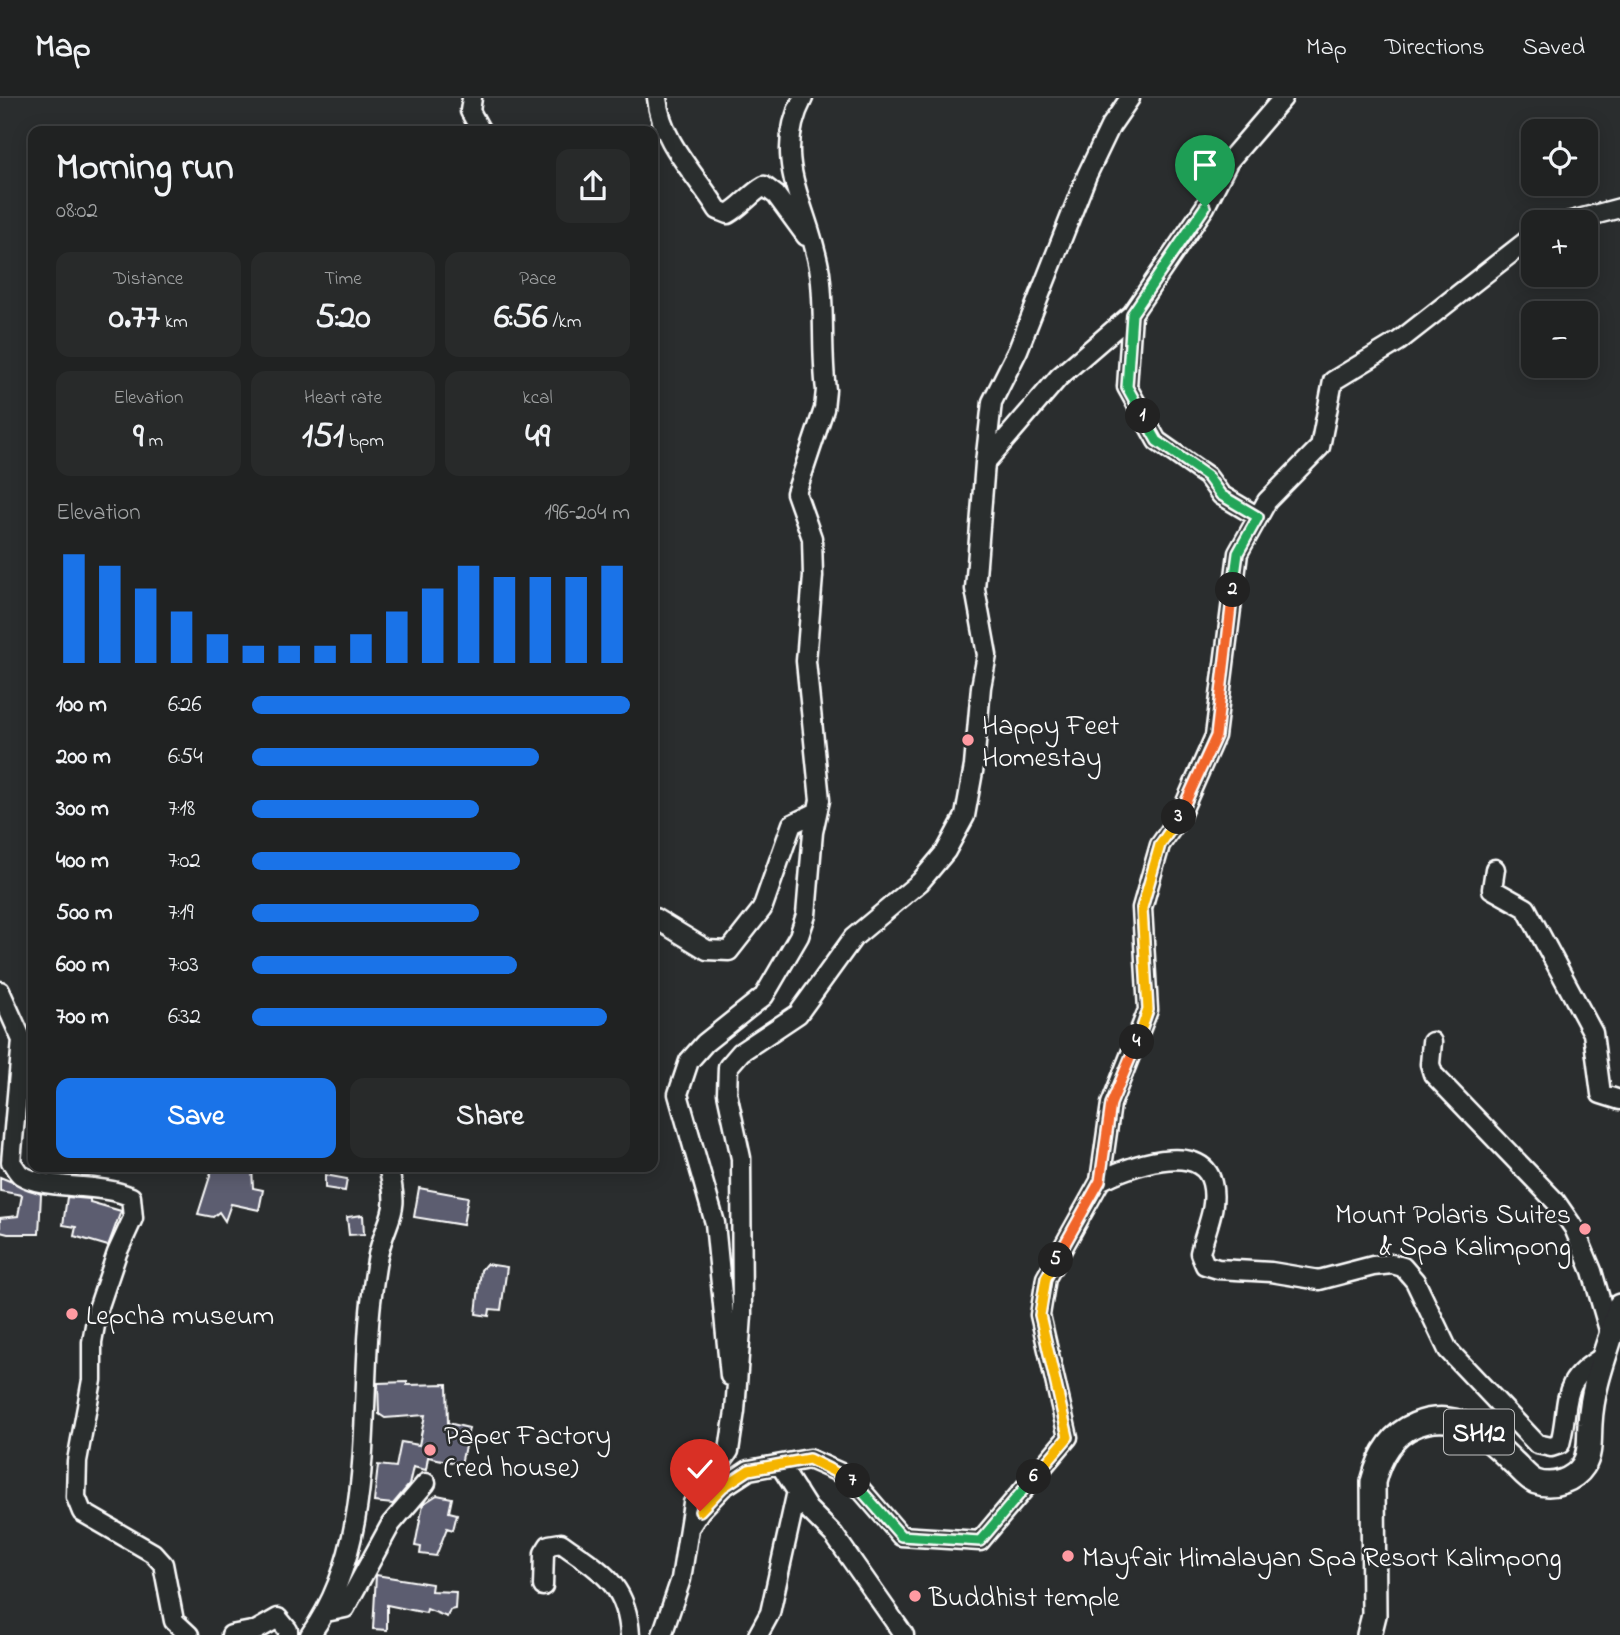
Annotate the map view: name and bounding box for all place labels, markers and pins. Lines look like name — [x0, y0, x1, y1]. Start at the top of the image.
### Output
pin — [1175, 135, 1235, 207]
pin: 1 — [1126, 398, 1160, 434]
pin: 2 — [1216, 573, 1250, 608]
place label: Happy Feet Homestay — [982, 707, 1119, 780]
marker: Happy Feet Homestay — [960, 732, 976, 748]
pin: 3 — [1162, 800, 1196, 834]
pin: 4 — [1120, 1024, 1154, 1060]
place label: Mount Polaris Suites & Spa Kalimpong — [1335, 1196, 1571, 1269]
marker: Mount Polaris Suites & Spa Kalimpong — [1577, 1221, 1593, 1237]
pin: 5 — [1038, 1242, 1074, 1278]
place label: Lepcha museum — [86, 1297, 274, 1338]
marker: Lepcha museum — [64, 1306, 80, 1322]
place label: Paper Factory (red house) — [444, 1417, 611, 1490]
pin — [670, 1439, 730, 1511]
marker: Paper Factory (red house) — [422, 1442, 438, 1458]
pin: 6 — [1016, 1460, 1052, 1494]
pin: 7 — [836, 1464, 870, 1498]
place label: Mayfair Himalayan Spa Resort Kalimpong — [1082, 1539, 1562, 1580]
marker: Mayfair Himalayan Spa Resort Kalimpong — [1060, 1548, 1076, 1564]
place label: Buddhist temple — [928, 1579, 1120, 1620]
marker: Buddhist temple — [907, 1588, 923, 1604]

